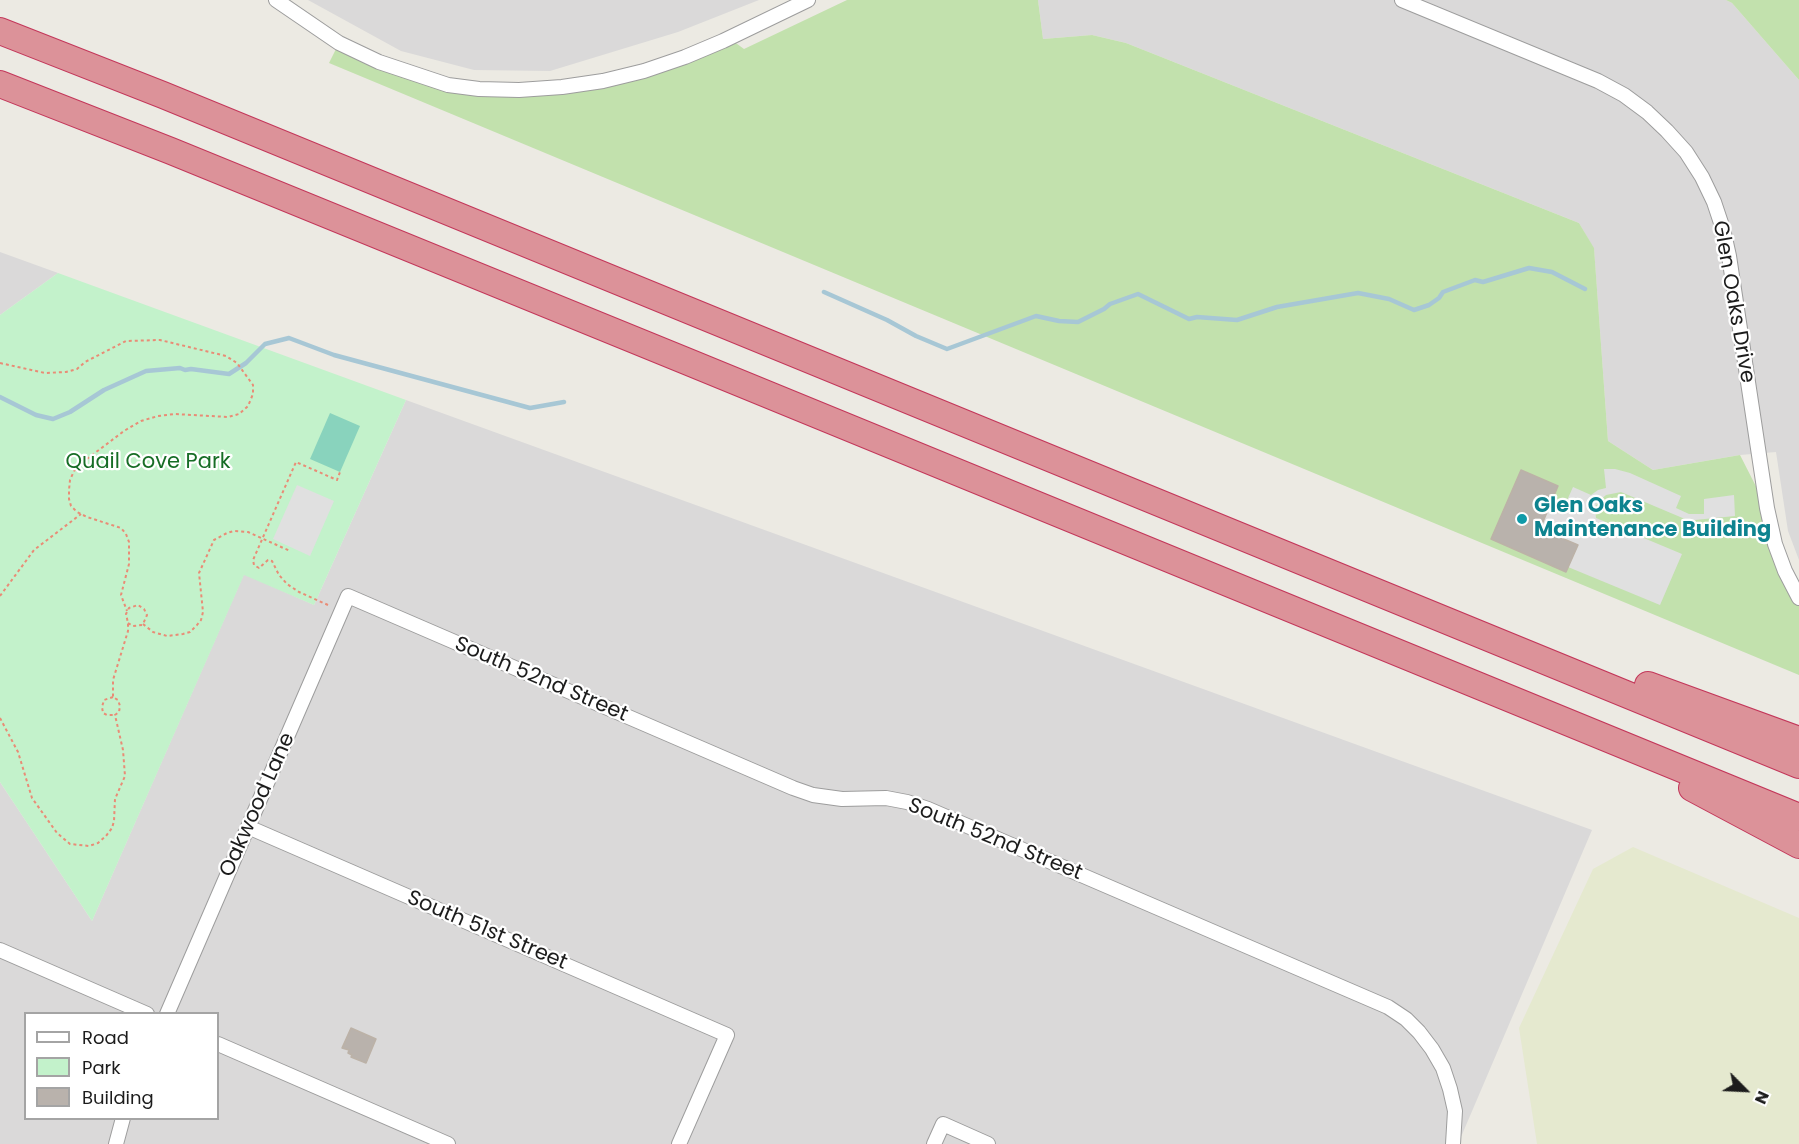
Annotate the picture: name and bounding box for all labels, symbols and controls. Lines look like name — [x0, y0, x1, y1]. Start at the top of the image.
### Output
street label: Glen Oaks Drive — [1706, 219, 1760, 385]
park label: Quail Cove Park — [65, 450, 231, 476]
place label: Glen Oaks Maintenance Building — [1534, 494, 1771, 544]
marker: Glen Oaks Maintenance Building — [1515, 512, 1529, 526]
street label: South 52nd Street — [451, 632, 631, 728]
street label: Oakwood Lane — [215, 729, 301, 881]
street label: South 52nd Street — [904, 793, 1086, 887]
street label: South 51st Street — [403, 886, 571, 976]
legend — [24, 1012, 219, 1120]
text: Road — [82, 1025, 129, 1050]
text: Park — [82, 1055, 121, 1080]
north arrow — [1715, 1060, 1775, 1120]
text: Building — [82, 1085, 154, 1110]
text: N — [1749, 1087, 1775, 1108]

